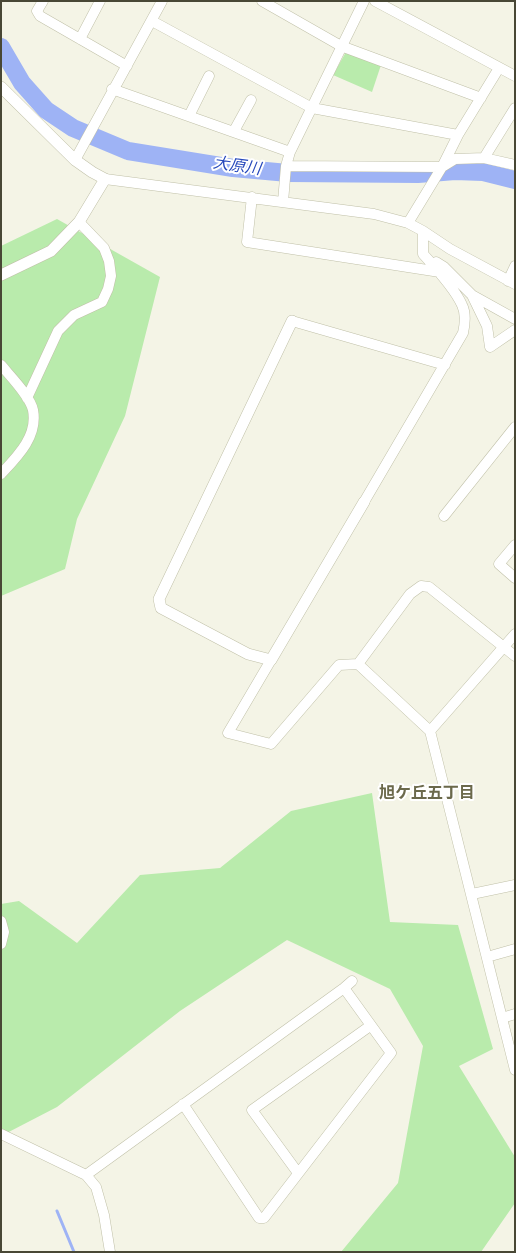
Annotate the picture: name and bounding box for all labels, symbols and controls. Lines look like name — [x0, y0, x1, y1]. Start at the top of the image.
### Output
water label: 大原川 — [212, 153, 262, 179]
district label: 旭ケ丘五丁目 — [379, 783, 475, 803]

